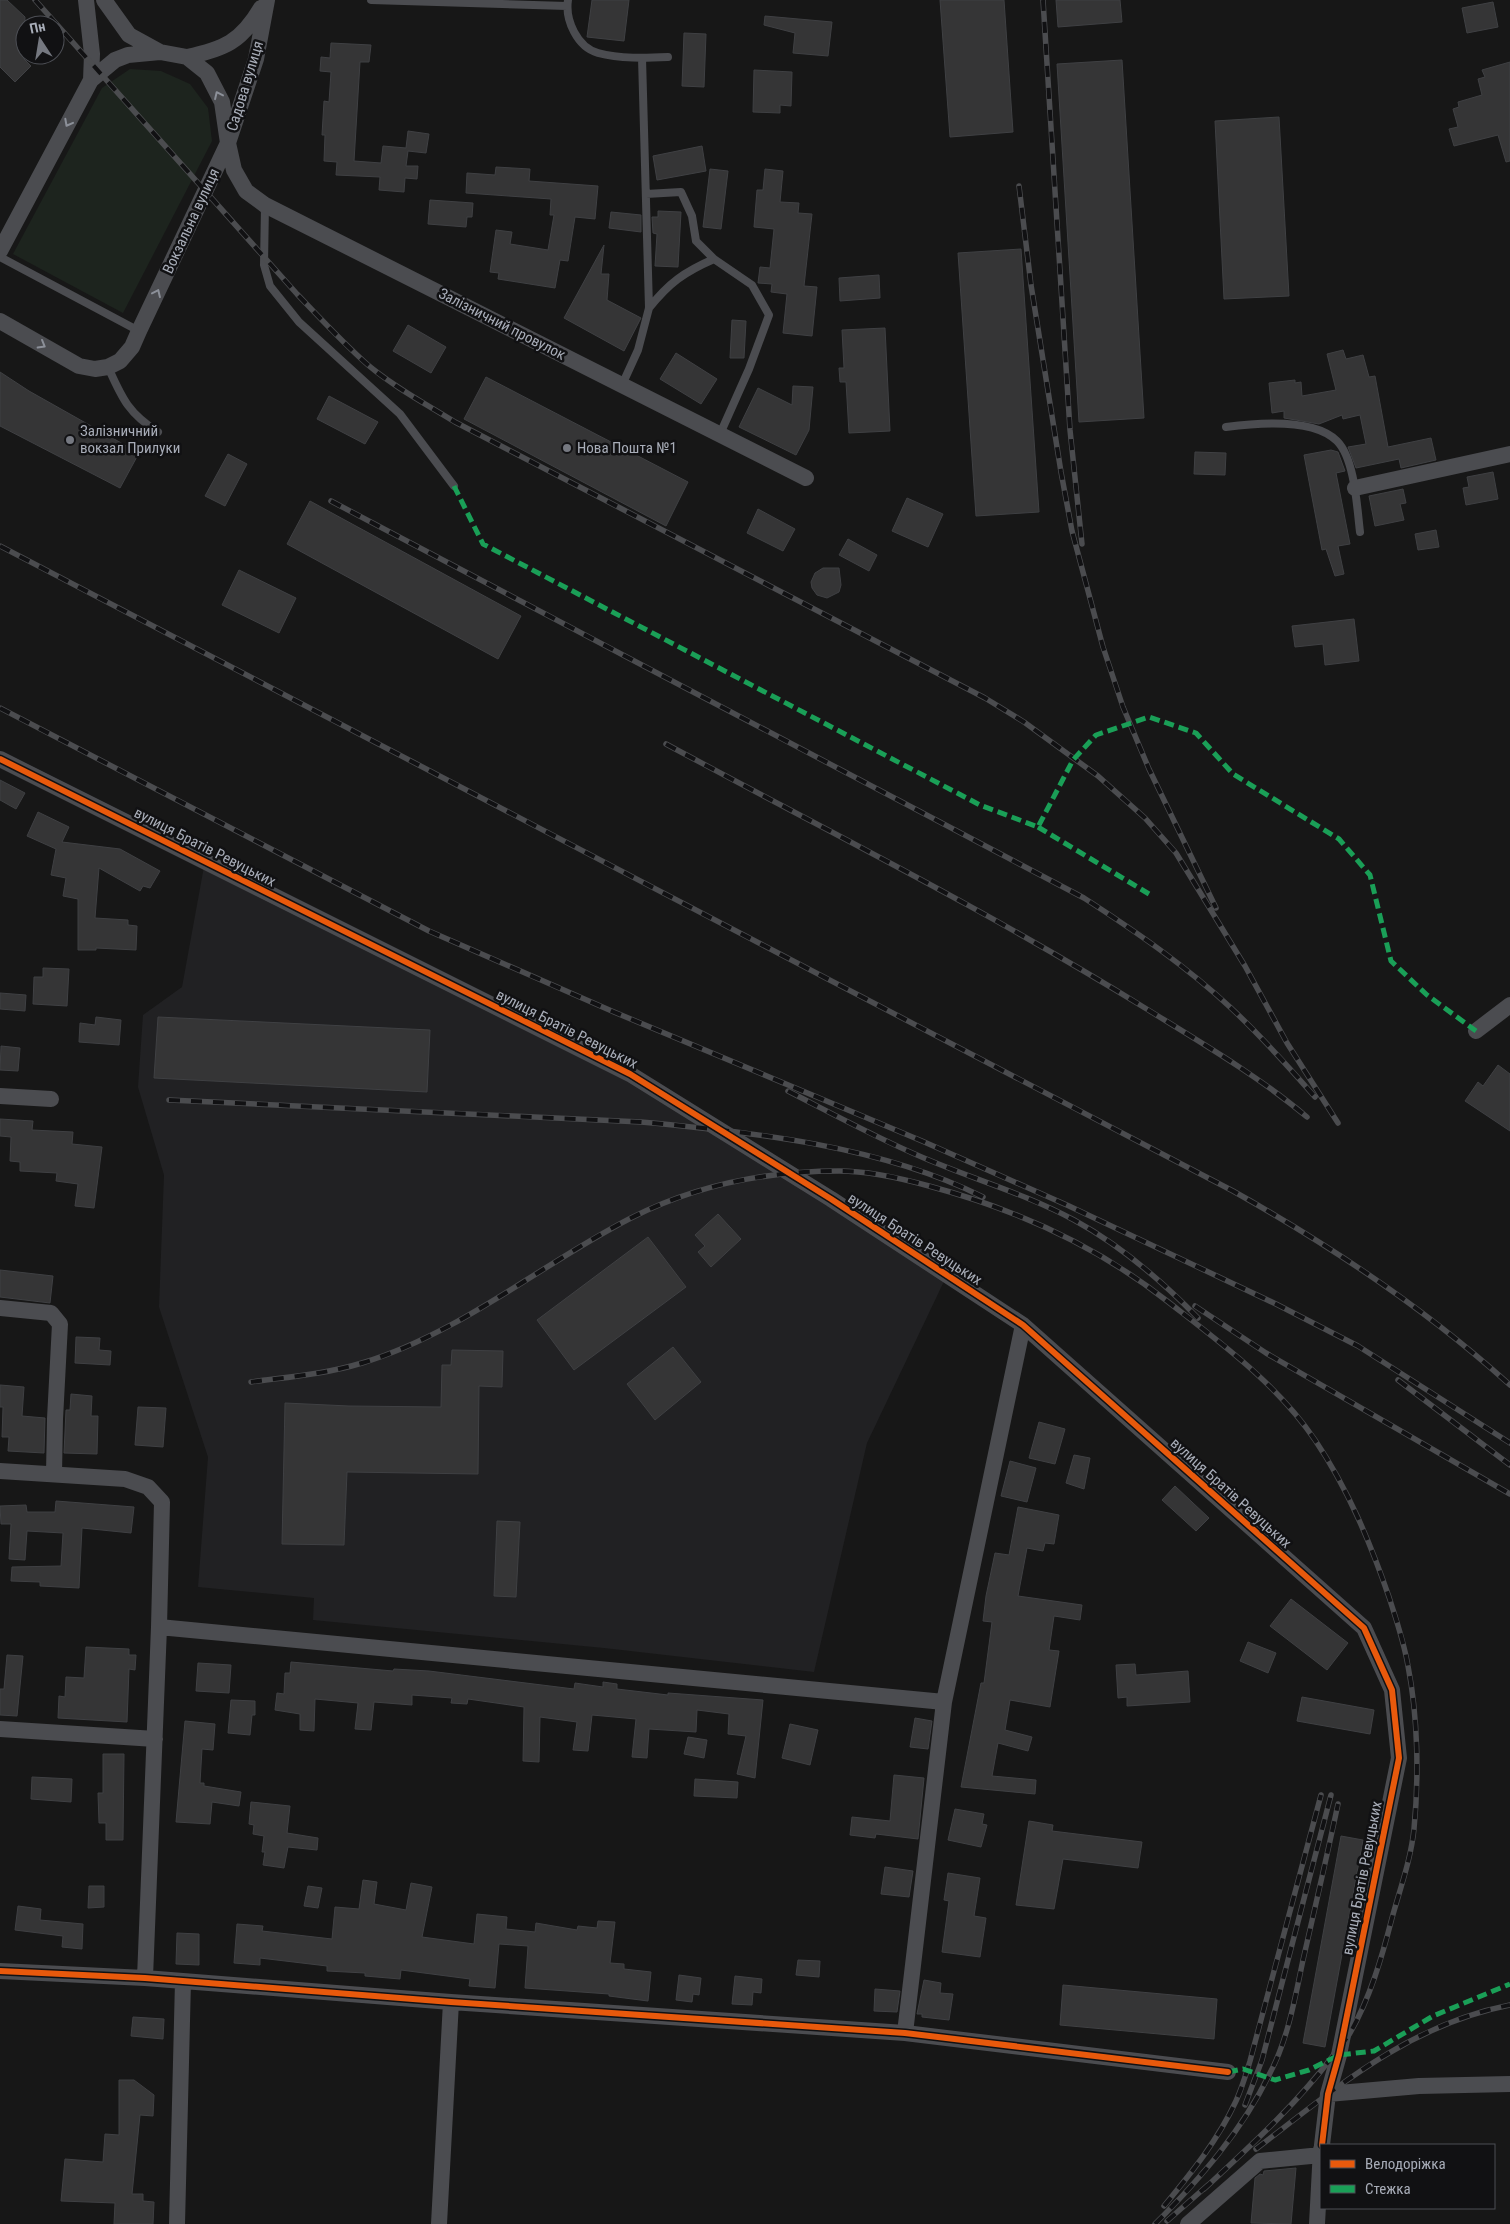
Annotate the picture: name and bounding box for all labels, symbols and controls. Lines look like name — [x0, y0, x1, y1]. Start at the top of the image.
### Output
north arrow — [15, 15, 65, 65]
text: Пн — [28, 18, 47, 37]
street label: Садова вулиця — [223, 39, 267, 133]
one-way arrow — [214, 91, 224, 100]
one-way arrow — [64, 118, 74, 127]
street label: Вокзальна вулиця — [159, 166, 223, 276]
street label: Залізничний провулок — [436, 284, 568, 364]
one-way arrow — [151, 289, 161, 298]
one-way arrow — [37, 339, 46, 349]
place label: Залізничний вокзал Прилуки — [80, 422, 180, 457]
marker: Залізничний вокзал Прилуки — [64, 434, 76, 446]
place label: Нова Пошта №1 — [577, 439, 677, 457]
marker: Нова Пошта №1 — [561, 442, 573, 454]
street label: вулиця Братів Ревуцьких — [131, 803, 279, 891]
street label: вулиця Братів Ревуцьких — [493, 985, 641, 1073]
street label: вулиця Братів Ревуцьких — [845, 1189, 986, 1289]
street label: вулиця Братів Ревуцьких — [1167, 1434, 1295, 1552]
street label: вулиця Братів Ревуцьких — [1338, 1799, 1386, 1956]
legend — [1320, 2144, 1495, 2209]
text: Велодоріжка — [1365, 2155, 1446, 2173]
text: Стежка — [1365, 2180, 1411, 2198]

